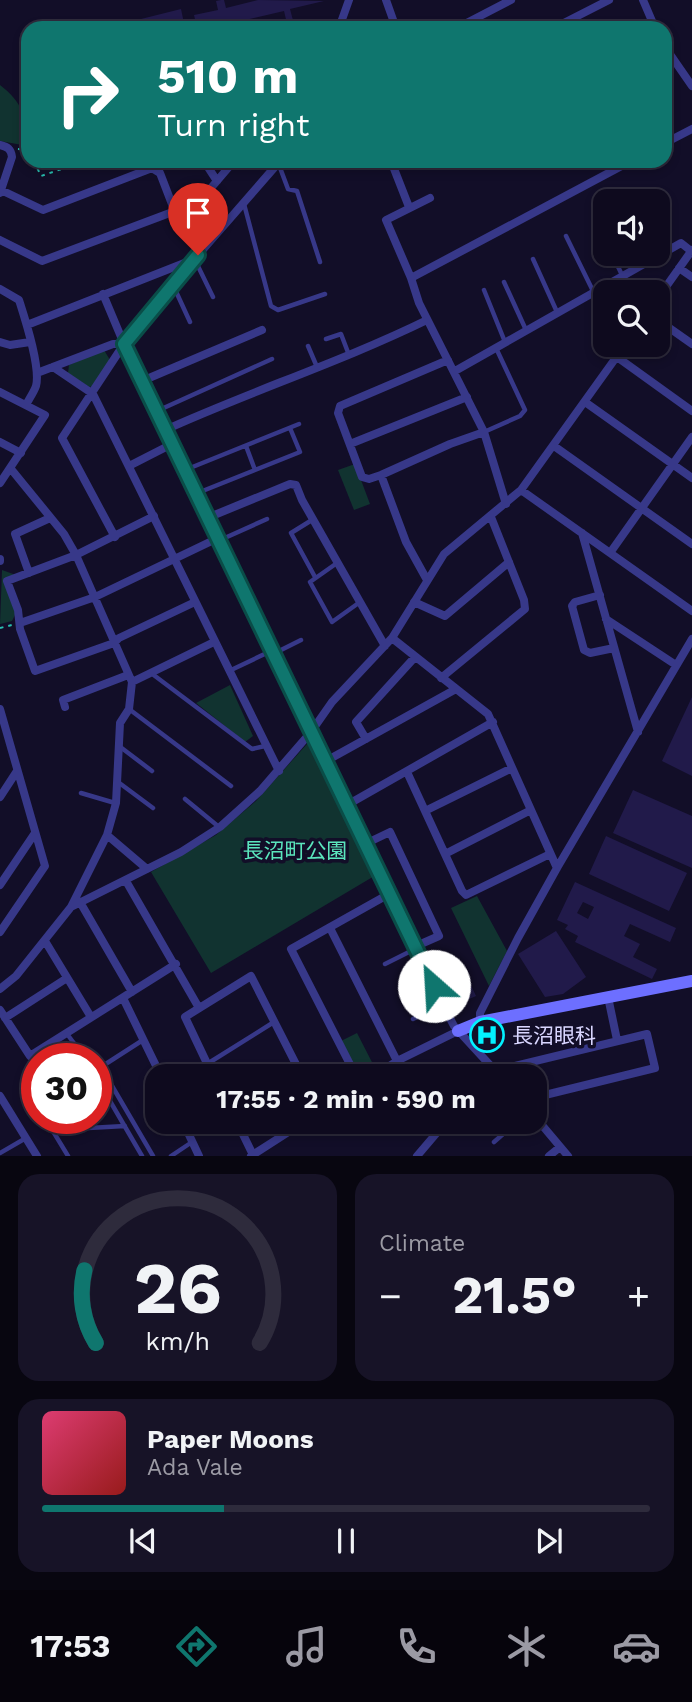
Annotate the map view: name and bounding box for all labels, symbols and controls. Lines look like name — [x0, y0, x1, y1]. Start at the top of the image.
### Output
text: 510 m — [157, 47, 298, 105]
icon: right — [42, 49, 133, 140]
text: Turn right — [157, 106, 309, 144]
pin — [168, 183, 228, 255]
map controls — [593, 189, 670, 357]
button: sound — [593, 189, 670, 266]
icon: arrive — [179, 194, 217, 232]
button: search — [593, 280, 670, 357]
park label: 長沼町公園 — [243, 838, 348, 863]
position arrow — [397, 949, 471, 1023]
hospital icon: 長沼眼科 — [468, 1016, 506, 1054]
place label: 長沼眼科 — [512, 1023, 596, 1048]
speed limit sign: 30 — [21, 1043, 112, 1134]
text: 17:55 · 2 min · 590 m — [216, 1084, 476, 1114]
text: Climate — [379, 1230, 465, 1257]
text: 26 — [133, 1246, 222, 1332]
text: 21.5° — [452, 1265, 577, 1326]
text: − — [379, 1274, 402, 1318]
text: + — [627, 1274, 650, 1318]
text: km/h — [145, 1327, 210, 1356]
text: Paper Moons — [147, 1424, 314, 1454]
text: Ada Vale — [147, 1454, 243, 1481]
icon: previous — [124, 1522, 162, 1560]
icon: pause — [327, 1522, 365, 1560]
icon: next — [530, 1522, 568, 1560]
icon: directions — [172, 1622, 221, 1671]
icon: music — [282, 1622, 331, 1671]
icon: phone — [392, 1622, 441, 1671]
icon: climate — [502, 1622, 551, 1671]
icon: car — [612, 1622, 661, 1671]
text: 17:53 — [31, 1627, 111, 1665]

